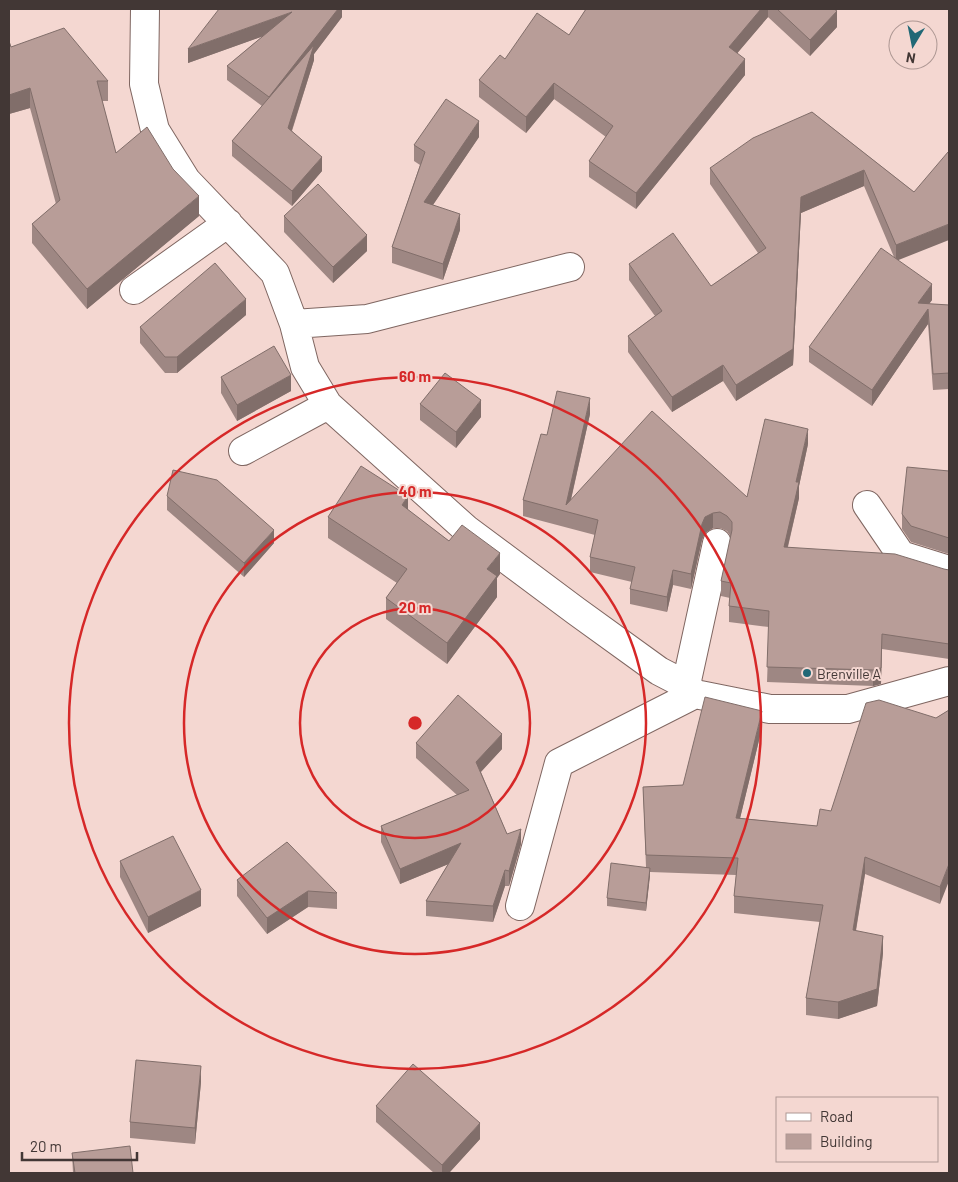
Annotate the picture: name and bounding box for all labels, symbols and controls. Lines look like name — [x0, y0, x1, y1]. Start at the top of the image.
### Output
north arrow — [888, 20, 938, 70]
text: N — [905, 49, 917, 67]
text: 60 m — [399, 367, 431, 385]
text: 40 m — [398, 482, 432, 500]
text: 20 m — [399, 598, 431, 616]
place label: Brenville A — [817, 665, 882, 682]
marker: Brenville A — [801, 667, 813, 679]
centre of rings — [406, 714, 424, 732]
legend — [776, 1097, 938, 1162]
text: Road — [820, 1107, 853, 1125]
scale bar — [22, 1130, 138, 1162]
text: Building — [820, 1132, 873, 1150]
text: 20 m — [30, 1137, 62, 1155]

